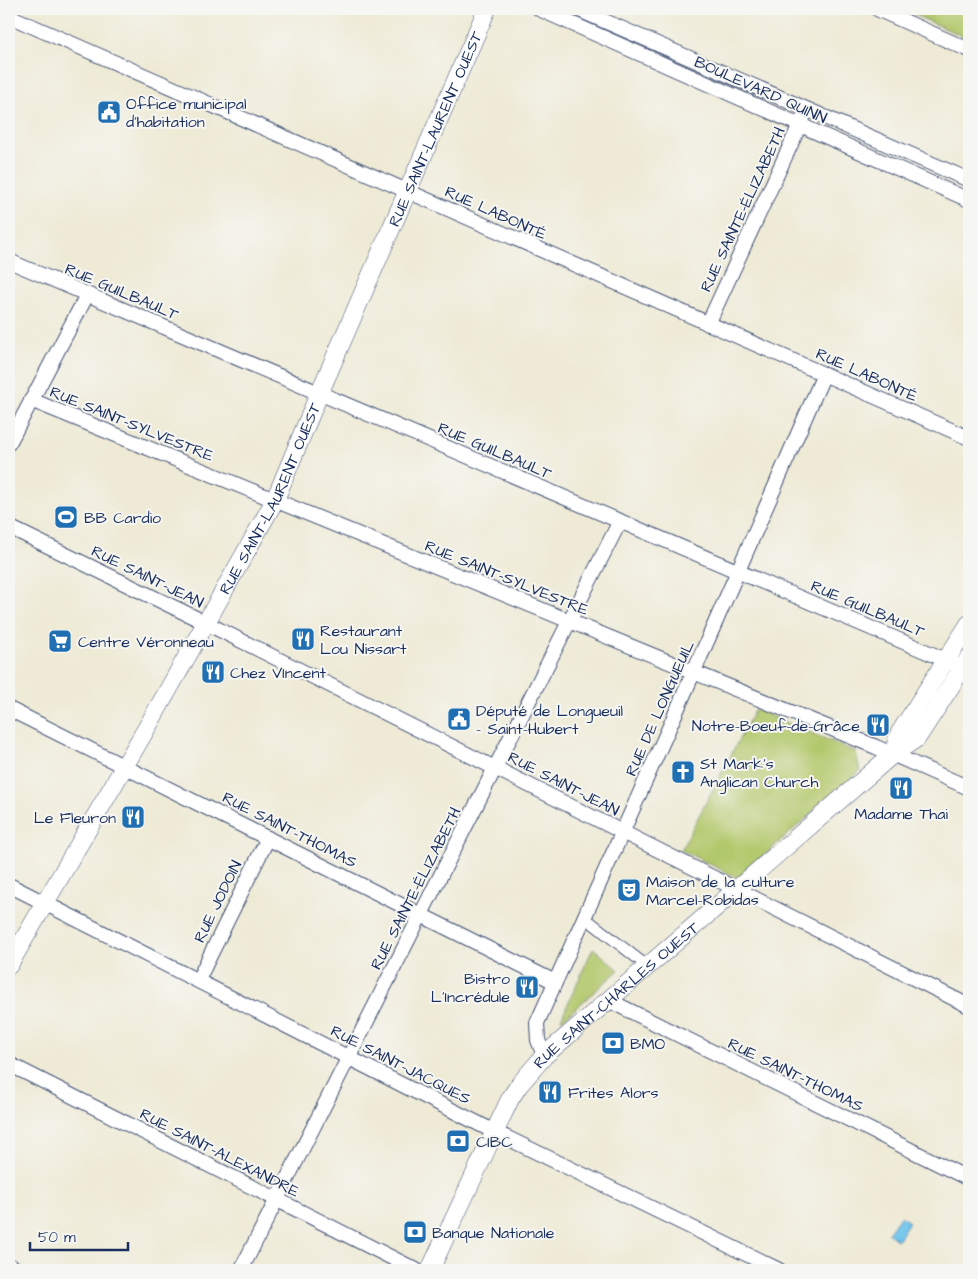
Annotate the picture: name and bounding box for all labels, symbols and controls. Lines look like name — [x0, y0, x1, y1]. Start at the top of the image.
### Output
street label: RUE SAINT-LAURENT OUEST — [383, 28, 488, 230]
street label: BOULEVARD QUINN — [691, 51, 830, 129]
place label: Office municipal d'habitation — [126, 93, 246, 133]
public building icon: Office municipal d'habitation — [96, 99, 122, 125]
street label: RUE SAINTE-ÉLIZABETH — [695, 123, 791, 296]
street label: RUE LABONTÉ — [441, 181, 550, 245]
street label: RUE GUILBAULT — [61, 258, 182, 326]
street label: RUE LABONTÉ — [812, 343, 921, 407]
street label: RUE SAINT-SYLVESTRE — [47, 381, 217, 467]
street label: RUE SAINT-LAURENT OUEST — [214, 399, 326, 599]
street label: RUE GUILBAULT — [434, 417, 555, 485]
sports icon: BB Cardio — [53, 504, 79, 530]
place label: BB Cardio — [84, 507, 161, 529]
street label: RUE SAINT-SYLVESTRE — [422, 535, 592, 621]
street label: RUE SAINT-JEAN — [88, 540, 207, 614]
street label: RUE GUILBAULT — [807, 575, 928, 643]
place label: Restaurant Lou Nissart — [320, 620, 407, 660]
restaurant icon: Restaurant Lou Nissart — [290, 626, 316, 652]
supermarket icon: Centre Véronneau — [47, 628, 73, 654]
place label: Centre Véronneau — [78, 631, 214, 653]
street label: RUE DE LONGUEUIL — [620, 637, 700, 780]
restaurant icon: Chez VIncent — [200, 659, 226, 685]
place label: Chez VIncent — [230, 662, 326, 684]
place label: Député de Longueuil - Saint-Hubert — [476, 700, 623, 740]
public building icon: Député de Longueuil - Saint-Hubert — [446, 706, 472, 732]
restaurant icon: Notre-Boeuf-de-Grâce — [865, 712, 891, 738]
place label: Notre-Boeuf-de-Grâce — [692, 715, 860, 737]
street label: RUE SAINT-JEAN — [504, 746, 623, 821]
place label: St Mark's Anglican Church — [700, 753, 818, 794]
church icon: St Mark's Anglican Church — [670, 759, 696, 785]
restaurant icon: Madame Thai — [888, 775, 914, 801]
street label: RUE SAINT-THOMAS — [218, 786, 361, 873]
street label: RUE SAINTE-ÉLIZABETH — [365, 803, 467, 974]
place label: Madame Thai — [854, 803, 948, 825]
restaurant icon: Le Fleuron — [120, 804, 146, 830]
place label: Le Fleuron — [34, 807, 116, 829]
street label: RUE JODOIN — [189, 857, 247, 946]
place label: Maison de la culture Marcel-Robidas — [646, 871, 795, 911]
theatre icon: Maison de la culture Marcel-Robidas — [616, 877, 642, 903]
street label: RUE SAINT-CHARLES OUEST — [528, 917, 704, 1073]
place label: Bistro L'Incrédule — [431, 968, 510, 1008]
restaurant icon: Bistro L'Incrédule — [514, 974, 540, 1000]
street label: RUE SAINT-JACQUES — [327, 1020, 474, 1110]
bank icon: BMO — [600, 1030, 626, 1056]
place label: BMO — [630, 1033, 666, 1055]
street label: RUE SAINT-THOMAS — [724, 1033, 867, 1117]
restaurant icon: Frites Alors — [537, 1079, 563, 1105]
place label: Frites Alors — [568, 1082, 659, 1104]
street label: RUE SAINT-ALEXANDRE — [136, 1103, 303, 1203]
bank icon: CIBC — [445, 1128, 471, 1154]
place label: CIBC — [476, 1131, 512, 1153]
scale bar — [30, 1219, 128, 1251]
bank icon: Banque Nationale — [402, 1219, 428, 1245]
place label: Banque Nationale — [432, 1222, 555, 1244]
text: 50 m — [38, 1227, 76, 1248]

